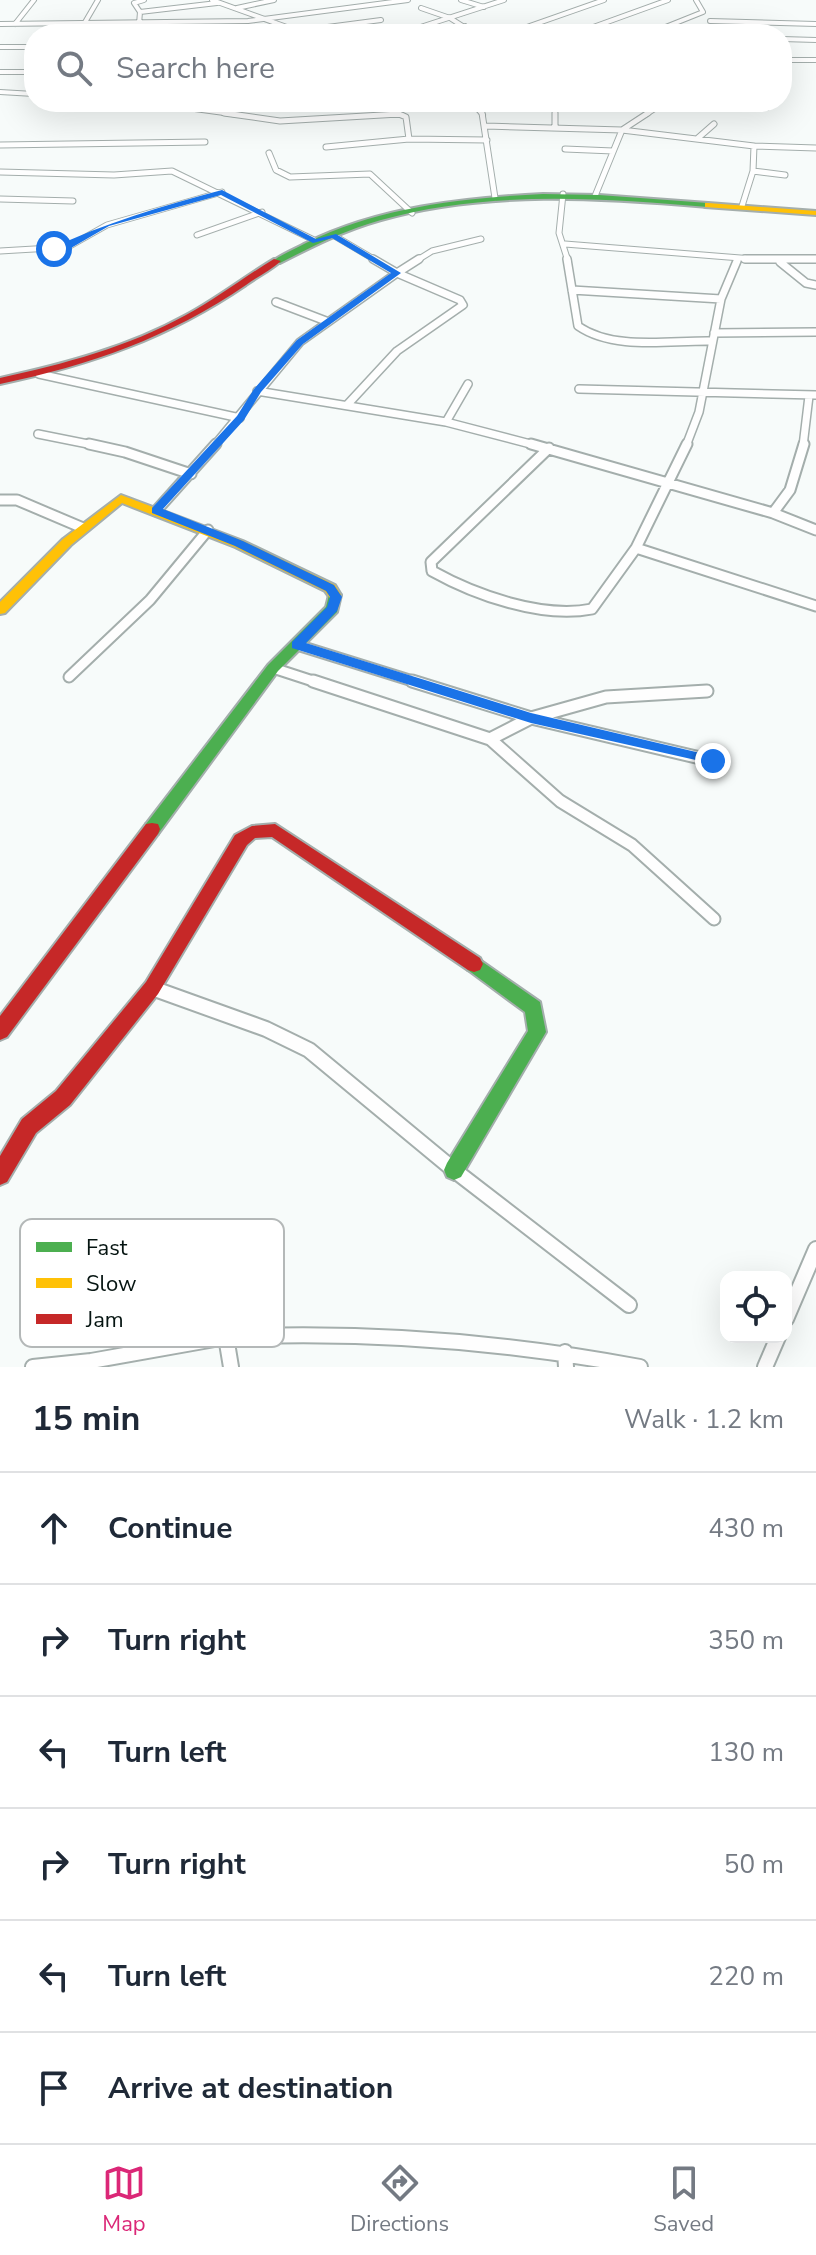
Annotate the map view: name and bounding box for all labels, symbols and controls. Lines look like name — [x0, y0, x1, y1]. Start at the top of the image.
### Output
search box — [24, 24, 792, 112]
icon: search — [52, 46, 96, 90]
text: Search here — [116, 48, 275, 89]
route start — [36, 231, 72, 267]
route end — [695, 743, 731, 779]
legend — [20, 1219, 284, 1347]
text: Fast — [86, 1233, 128, 1263]
text: Slow — [86, 1269, 137, 1299]
map controls — [720, 1271, 792, 1343]
button: locate — [720, 1271, 792, 1343]
text: Jam — [85, 1305, 124, 1335]
text: 15 min — [32, 1396, 140, 1442]
text: Walk · 1.2 km — [624, 1402, 784, 1437]
icon: ahead — [32, 1506, 76, 1550]
text: Continue — [108, 1508, 233, 1549]
text: 430 m — [708, 1511, 784, 1546]
icon: right — [32, 1618, 76, 1662]
text: Turn right — [108, 1620, 246, 1661]
text: 350 m — [708, 1623, 784, 1658]
icon: left — [32, 1730, 76, 1774]
text: Turn left — [108, 1732, 226, 1773]
text: 130 m — [708, 1735, 784, 1770]
icon: right — [32, 1842, 76, 1886]
text: Turn right — [108, 1844, 246, 1885]
text: 50 m — [724, 1847, 784, 1882]
icon: left — [32, 1954, 76, 1998]
text: Turn left — [108, 1956, 226, 1997]
text: 220 m — [708, 1959, 784, 1994]
icon: arrive — [32, 2066, 76, 2110]
text: Arrive at destination — [108, 2068, 393, 2109]
tab: Map — [102, 2161, 146, 2239]
tab: Directions — [350, 2161, 449, 2239]
tab: Saved — [653, 2161, 714, 2239]

